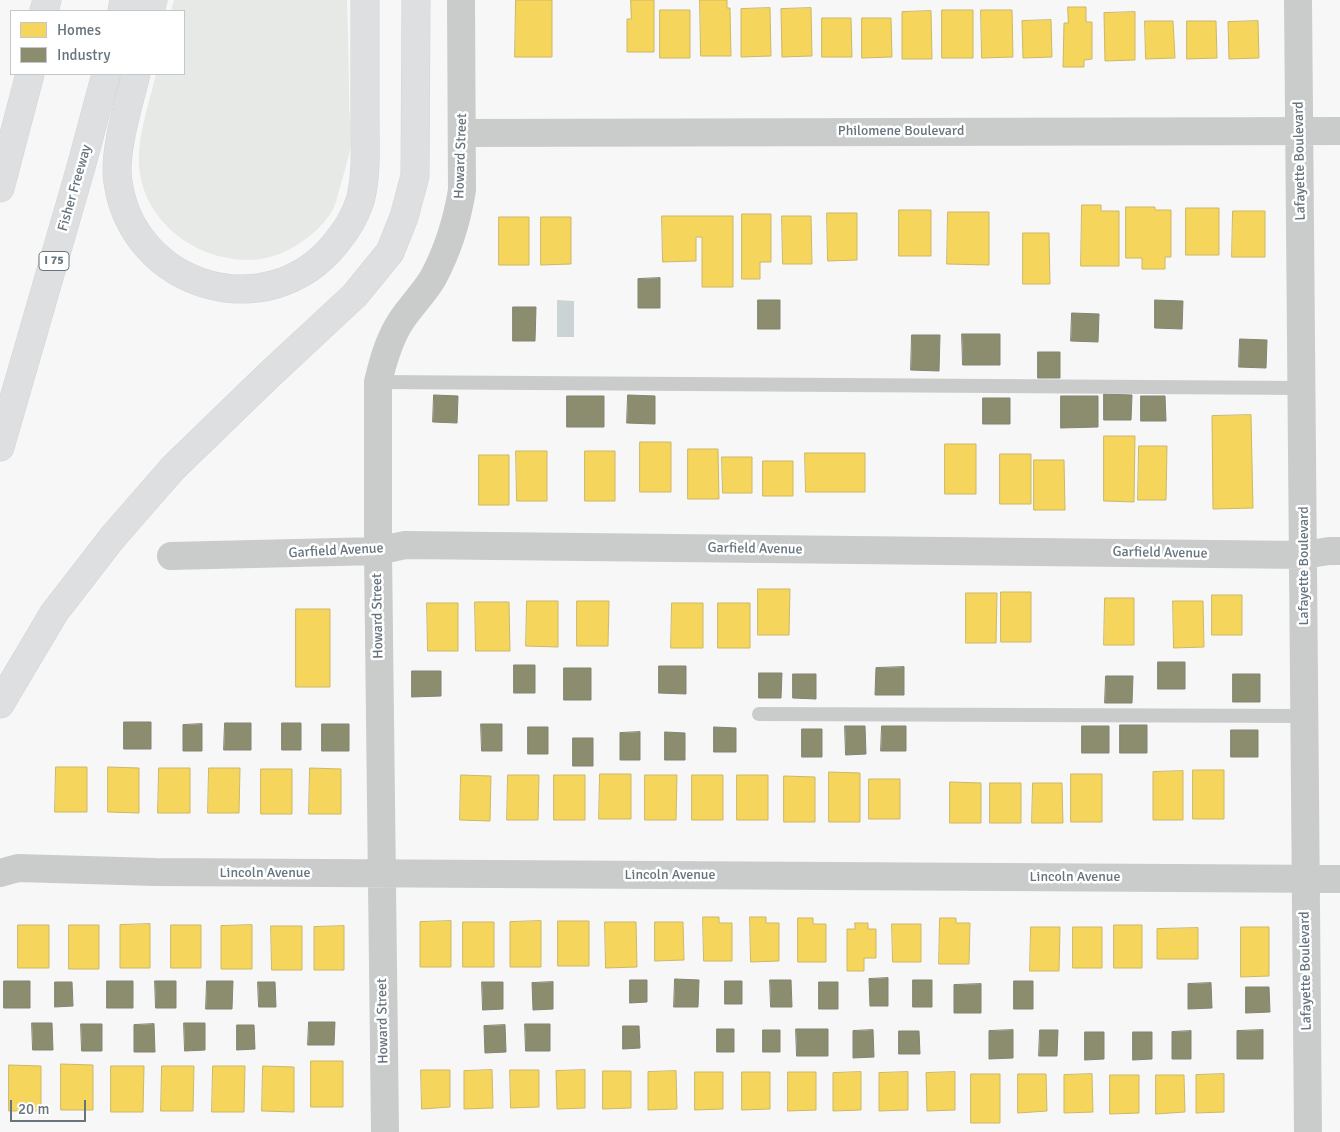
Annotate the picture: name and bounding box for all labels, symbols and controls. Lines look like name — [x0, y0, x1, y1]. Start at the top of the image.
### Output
legend — [10, 10, 185, 75]
text: Homes — [57, 21, 101, 39]
text: Industry — [57, 46, 110, 64]
street label: Lafayette Boulevard — [1291, 101, 1309, 221]
street label: Howard Street — [451, 113, 471, 199]
street label: Philomene Boulevard — [838, 123, 964, 139]
street label: Fisher Freeway — [55, 143, 95, 233]
road number: I 75 — [39, 252, 69, 270]
street label: Lafayette Boulevard — [1296, 506, 1312, 626]
street label: Garfield Avenue — [288, 540, 384, 562]
street label: Garfield Avenue — [707, 540, 803, 558]
street label: Garfield Avenue — [1112, 544, 1208, 562]
street label: Howard Street — [369, 573, 387, 659]
street label: Lincoln Avenue — [220, 865, 310, 881]
street label: Lincoln Avenue — [625, 867, 715, 883]
street label: Lincoln Avenue — [1030, 869, 1120, 885]
street label: Lafayette Boulevard — [1297, 911, 1315, 1031]
street label: Howard Street — [374, 978, 392, 1064]
scale bar — [12, 1090, 89, 1122]
text: 20 m — [18, 1100, 49, 1118]

